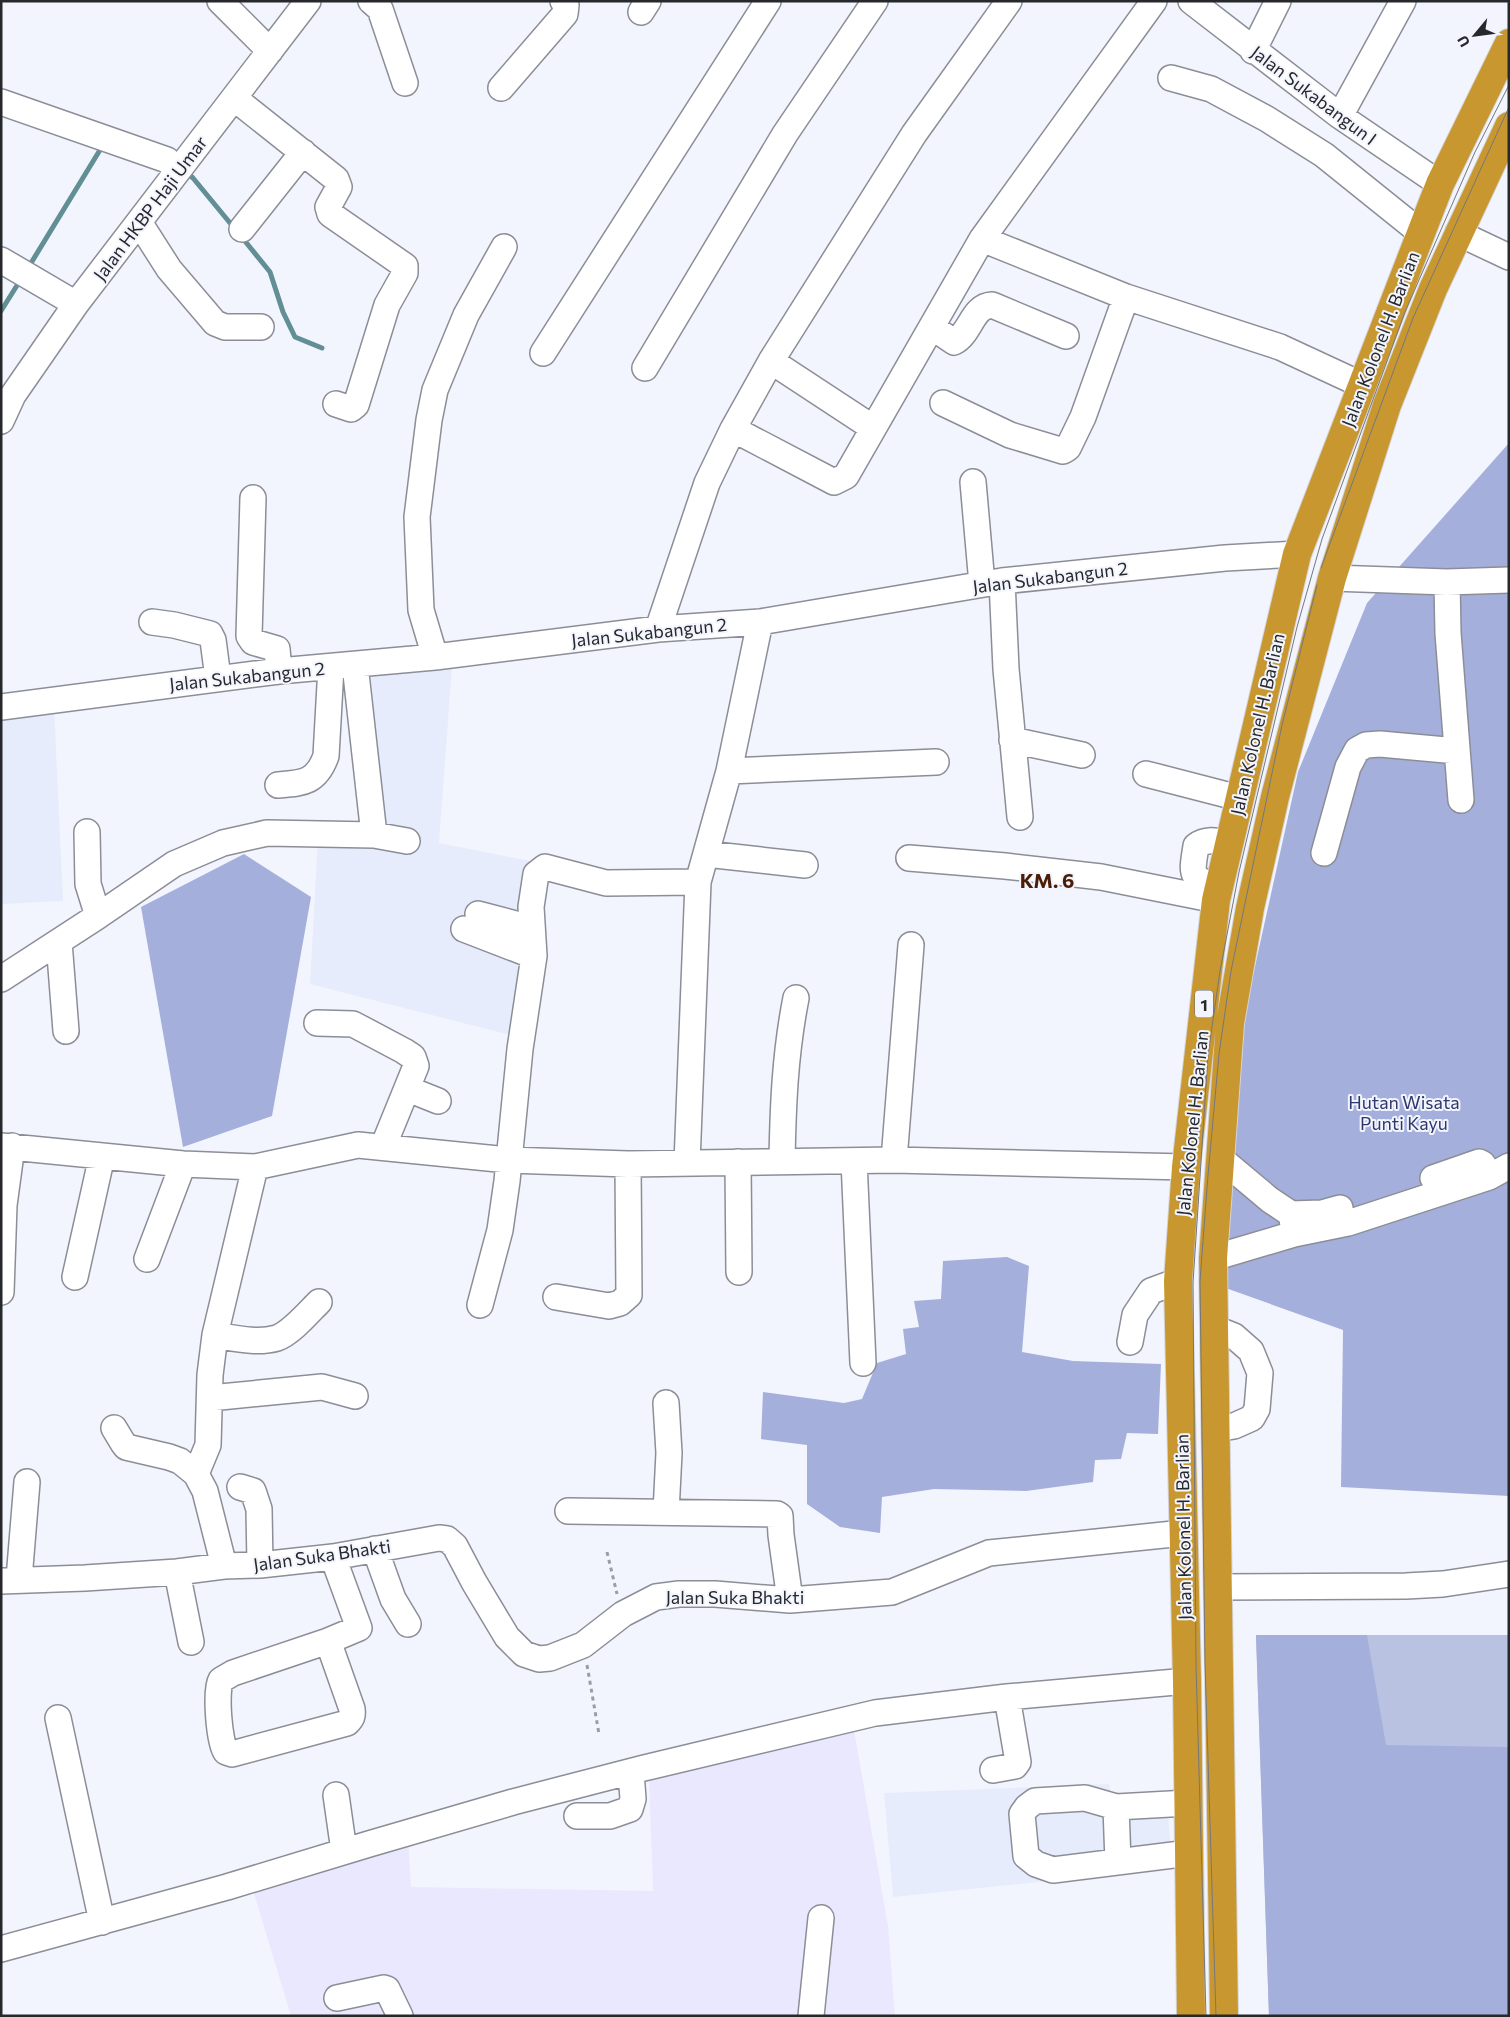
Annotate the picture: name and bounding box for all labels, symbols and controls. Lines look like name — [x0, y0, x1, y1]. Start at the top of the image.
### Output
north arrow — [1450, 10, 1500, 60]
text: U — [1453, 33, 1473, 50]
street label: Jalan Sukabangun I — [1247, 41, 1381, 149]
street label: Jalan HKBP Haji Umar — [88, 131, 212, 285]
street label: Jalan Kolonel H. Barlian — [1336, 248, 1424, 430]
street label: Jalan Sukabangun 2 — [971, 557, 1129, 597]
street label: Jalan Sukabangun 2 — [570, 613, 728, 651]
street label: Jalan Kolonel H. Barlian — [1225, 631, 1289, 817]
street label: Jalan Sukabangun 2 — [168, 657, 326, 695]
district label: KM. 6 — [1020, 868, 1074, 892]
road number: 1 — [1195, 991, 1213, 1018]
street label: Jalan Kolonel H. Barlian — [1171, 1029, 1213, 1217]
park label: Hutan Wisata Punti Kayu — [1348, 1091, 1460, 1134]
street label: Jalan Kolonel H. Barlian — [1170, 1434, 1196, 1620]
street label: Jalan Suka Bhakti — [252, 1534, 392, 1576]
street label: Jalan Suka Bhakti — [666, 1586, 804, 1608]

